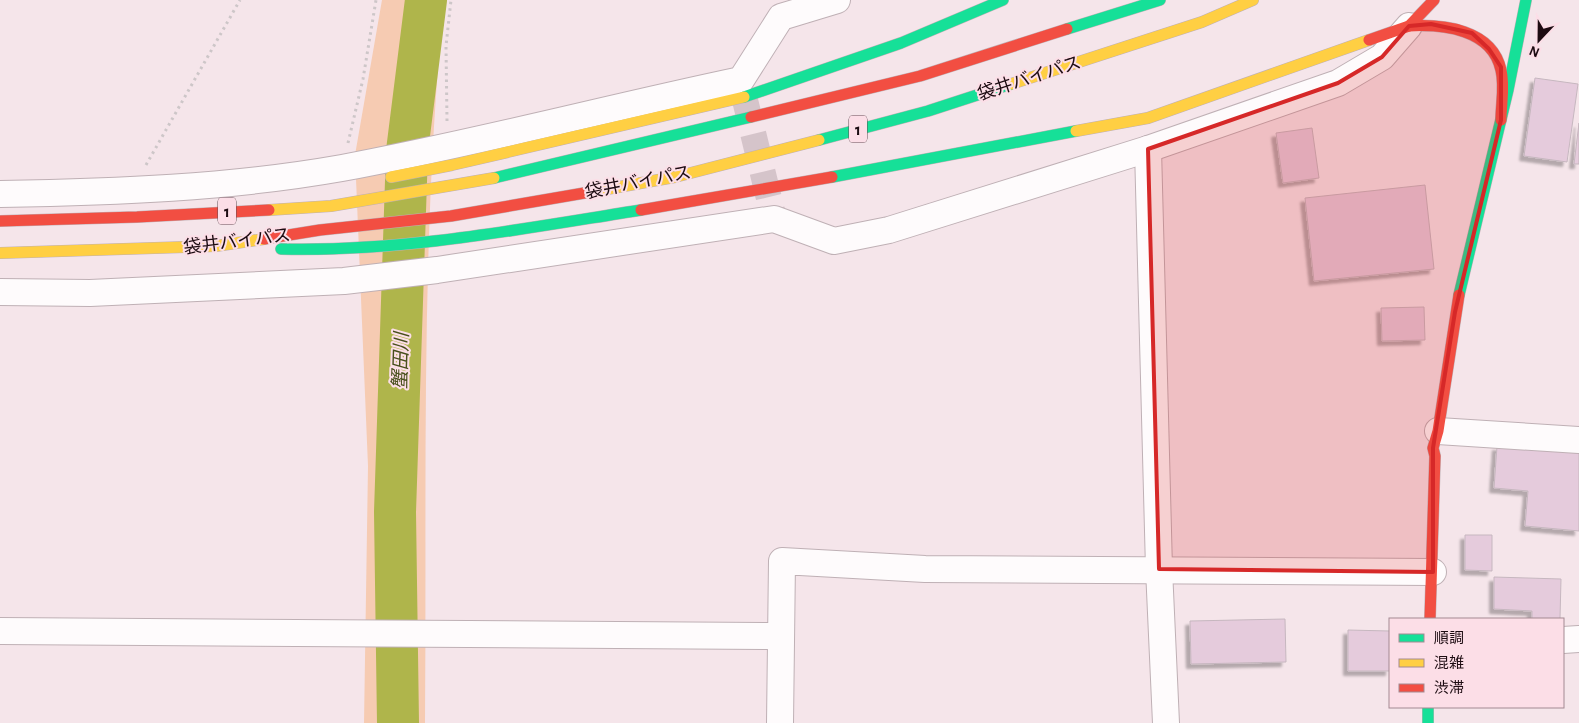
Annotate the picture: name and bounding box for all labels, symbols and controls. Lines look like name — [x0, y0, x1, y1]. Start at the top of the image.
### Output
north arrow — [1514, 15, 1564, 65]
text: N — [1527, 43, 1542, 59]
street label: 袋井バイパス — [975, 52, 1083, 104]
road number: 1 — [849, 116, 867, 142]
street label: 袋井バイパス — [583, 162, 693, 202]
road number: 1 — [218, 198, 236, 225]
street label: 袋井バイパス — [182, 225, 292, 257]
water label: 蟹田川 — [389, 330, 412, 390]
legend — [1389, 618, 1564, 708]
text: 順調 — [1434, 631, 1464, 646]
text: 混雑 — [1434, 655, 1464, 671]
text: 渋滞 — [1434, 680, 1464, 696]

